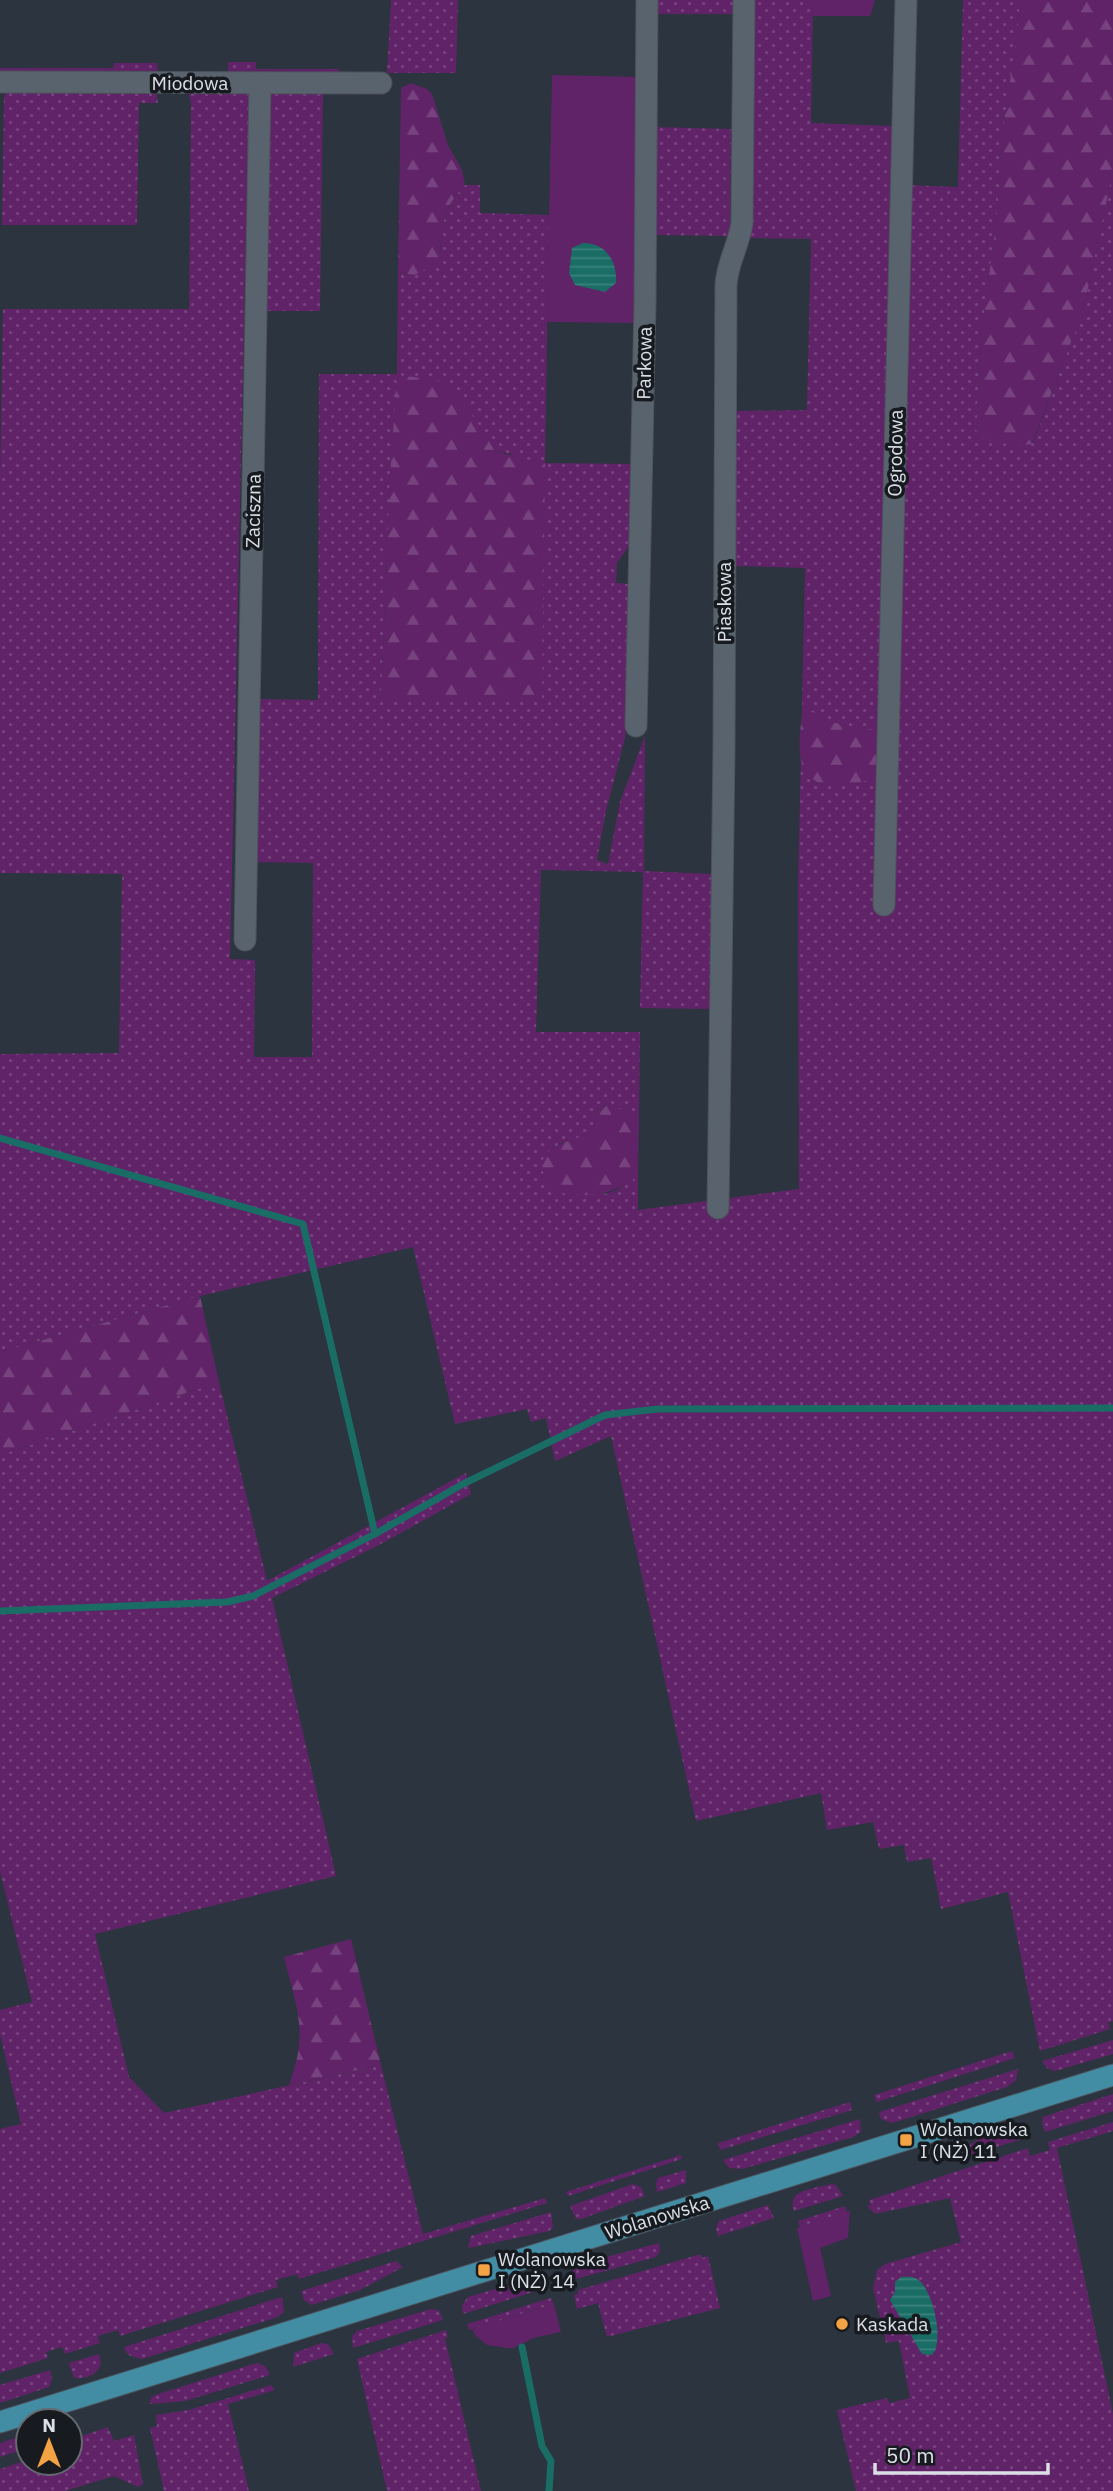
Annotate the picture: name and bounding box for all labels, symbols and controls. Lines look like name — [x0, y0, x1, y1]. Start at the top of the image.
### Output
street label: Miodowa — [152, 71, 228, 95]
street label: Parkowa — [631, 326, 657, 400]
street label: Ogrodowa — [882, 409, 908, 497]
street label: Zaciszna — [240, 474, 266, 548]
street label: Piaskowa — [712, 562, 736, 642]
place label: Wolanowska I (NŻ) 11 — [920, 2117, 1028, 2163]
marker: Wolanowska I (NŻ) 11 — [898, 2132, 914, 2148]
street label: Wolanowska — [602, 2190, 712, 2244]
place label: Wolanowska I (NŻ) 14 — [498, 2247, 606, 2293]
marker: Wolanowska I (NŻ) 14 — [476, 2262, 492, 2278]
place label: Kaskada — [856, 2312, 928, 2336]
marker: Kaskada — [834, 2316, 850, 2332]
north arrow — [14, 2407, 84, 2477]
text: N — [42, 2413, 56, 2437]
scale bar — [875, 2432, 1048, 2476]
text: 50 m — [886, 2441, 935, 2469]

